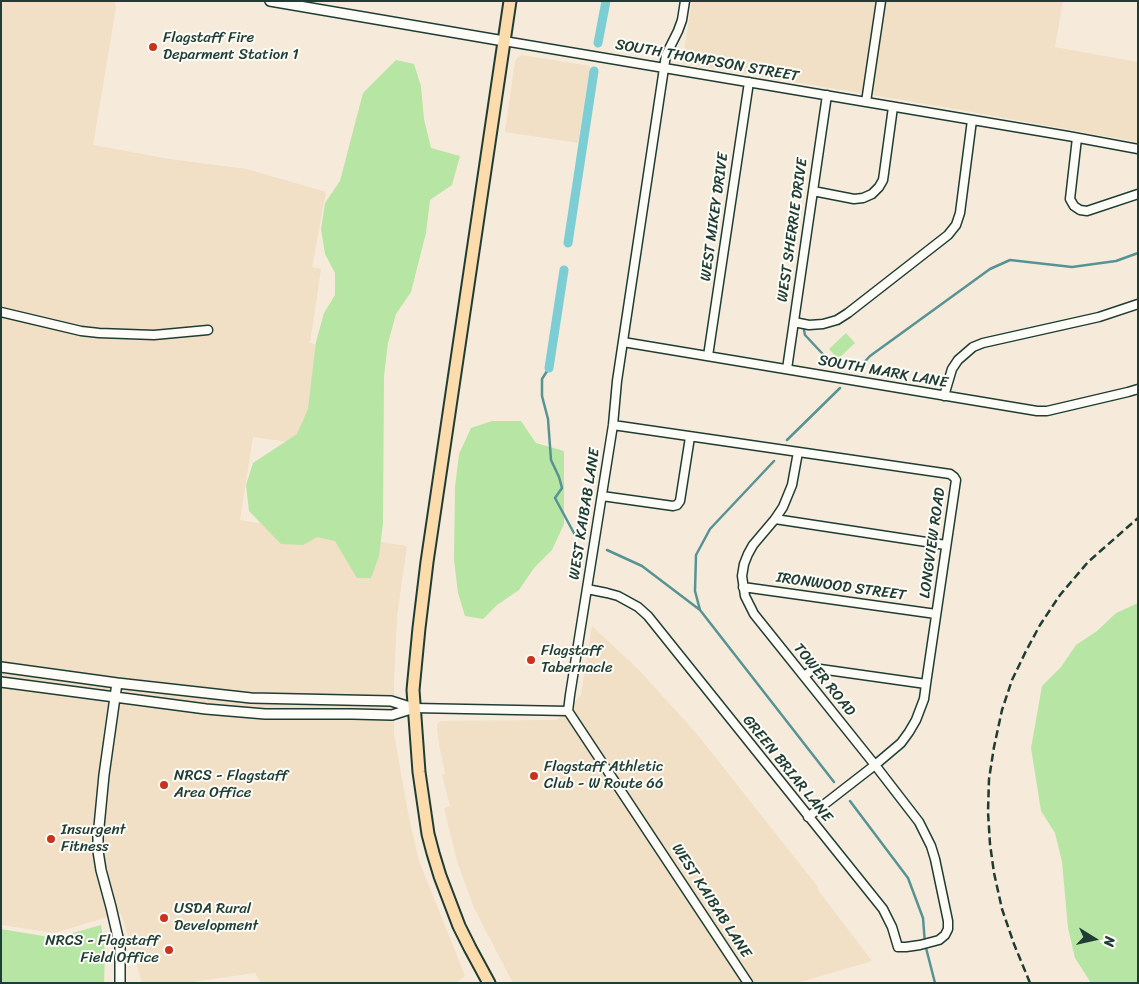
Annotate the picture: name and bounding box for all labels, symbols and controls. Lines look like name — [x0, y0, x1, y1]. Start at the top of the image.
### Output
place label: Flagstaff Fire Deparment Station 1 — [163, 29, 299, 64]
street label: SOUTH THOMPSON STREET — [614, 36, 800, 86]
marker: Flagstaff Fire Deparment Station 1 — [147, 41, 159, 53]
street label: WEST MIKEY DRIVE — [697, 152, 733, 282]
street label: WEST SHERRIE DRIVE — [774, 157, 812, 303]
street label: SOUTH MARK LANE — [817, 352, 949, 392]
street label: WEST KAIBAB LANE — [566, 447, 604, 581]
street label: LONGVIEW ROAD — [916, 486, 950, 600]
street label: IRONWOOD STREET — [775, 569, 907, 605]
street label: TOWER ROAD — [789, 640, 859, 720]
place label: Flagstaff Tabernacle — [541, 642, 613, 677]
marker: Flagstaff Tabernacle — [525, 654, 537, 666]
street label: GREEN BRIAR LANE — [738, 712, 836, 826]
place label: Flagstaff Athletic Club - W Route 66 — [544, 758, 663, 793]
place label: NRCS - Flagstaff Area Office — [174, 767, 288, 802]
marker: Flagstaff Athletic Club - W Route 66 — [528, 770, 540, 782]
marker: NRCS - Flagstaff Area Office — [158, 779, 170, 791]
place label: Insurgent Fitness — [61, 821, 126, 856]
marker: Insurgent Fitness — [45, 833, 57, 845]
street label: WEST KAIBAB LANE — [667, 840, 755, 962]
place label: USDA Rural Development — [174, 900, 258, 935]
marker: USDA Rural Development — [158, 912, 170, 924]
north arrow — [1069, 914, 1119, 964]
place label: NRCS - Flagstaff Field Office — [45, 932, 159, 967]
text: N — [1096, 935, 1122, 949]
marker: NRCS - Flagstaff Field Office — [163, 944, 175, 956]

